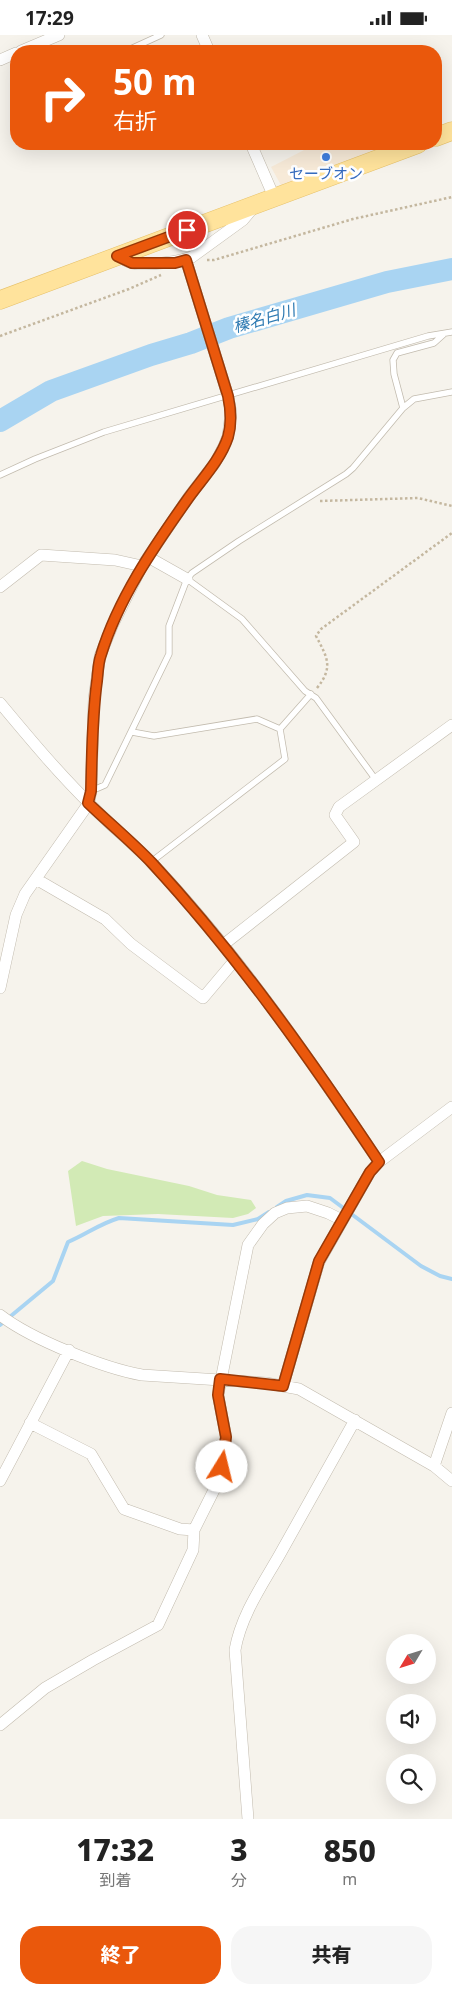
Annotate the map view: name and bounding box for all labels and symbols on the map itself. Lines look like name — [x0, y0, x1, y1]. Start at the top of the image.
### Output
marker: セーブオン — [320, 151, 332, 163]
place label: セーブオン — [289, 163, 363, 183]
pin — [166, 209, 208, 251]
water label: 榛名白川 — [230, 298, 300, 337]
position arrow — [195, 1440, 247, 1492]
north arrow — [386, 1634, 436, 1684]

